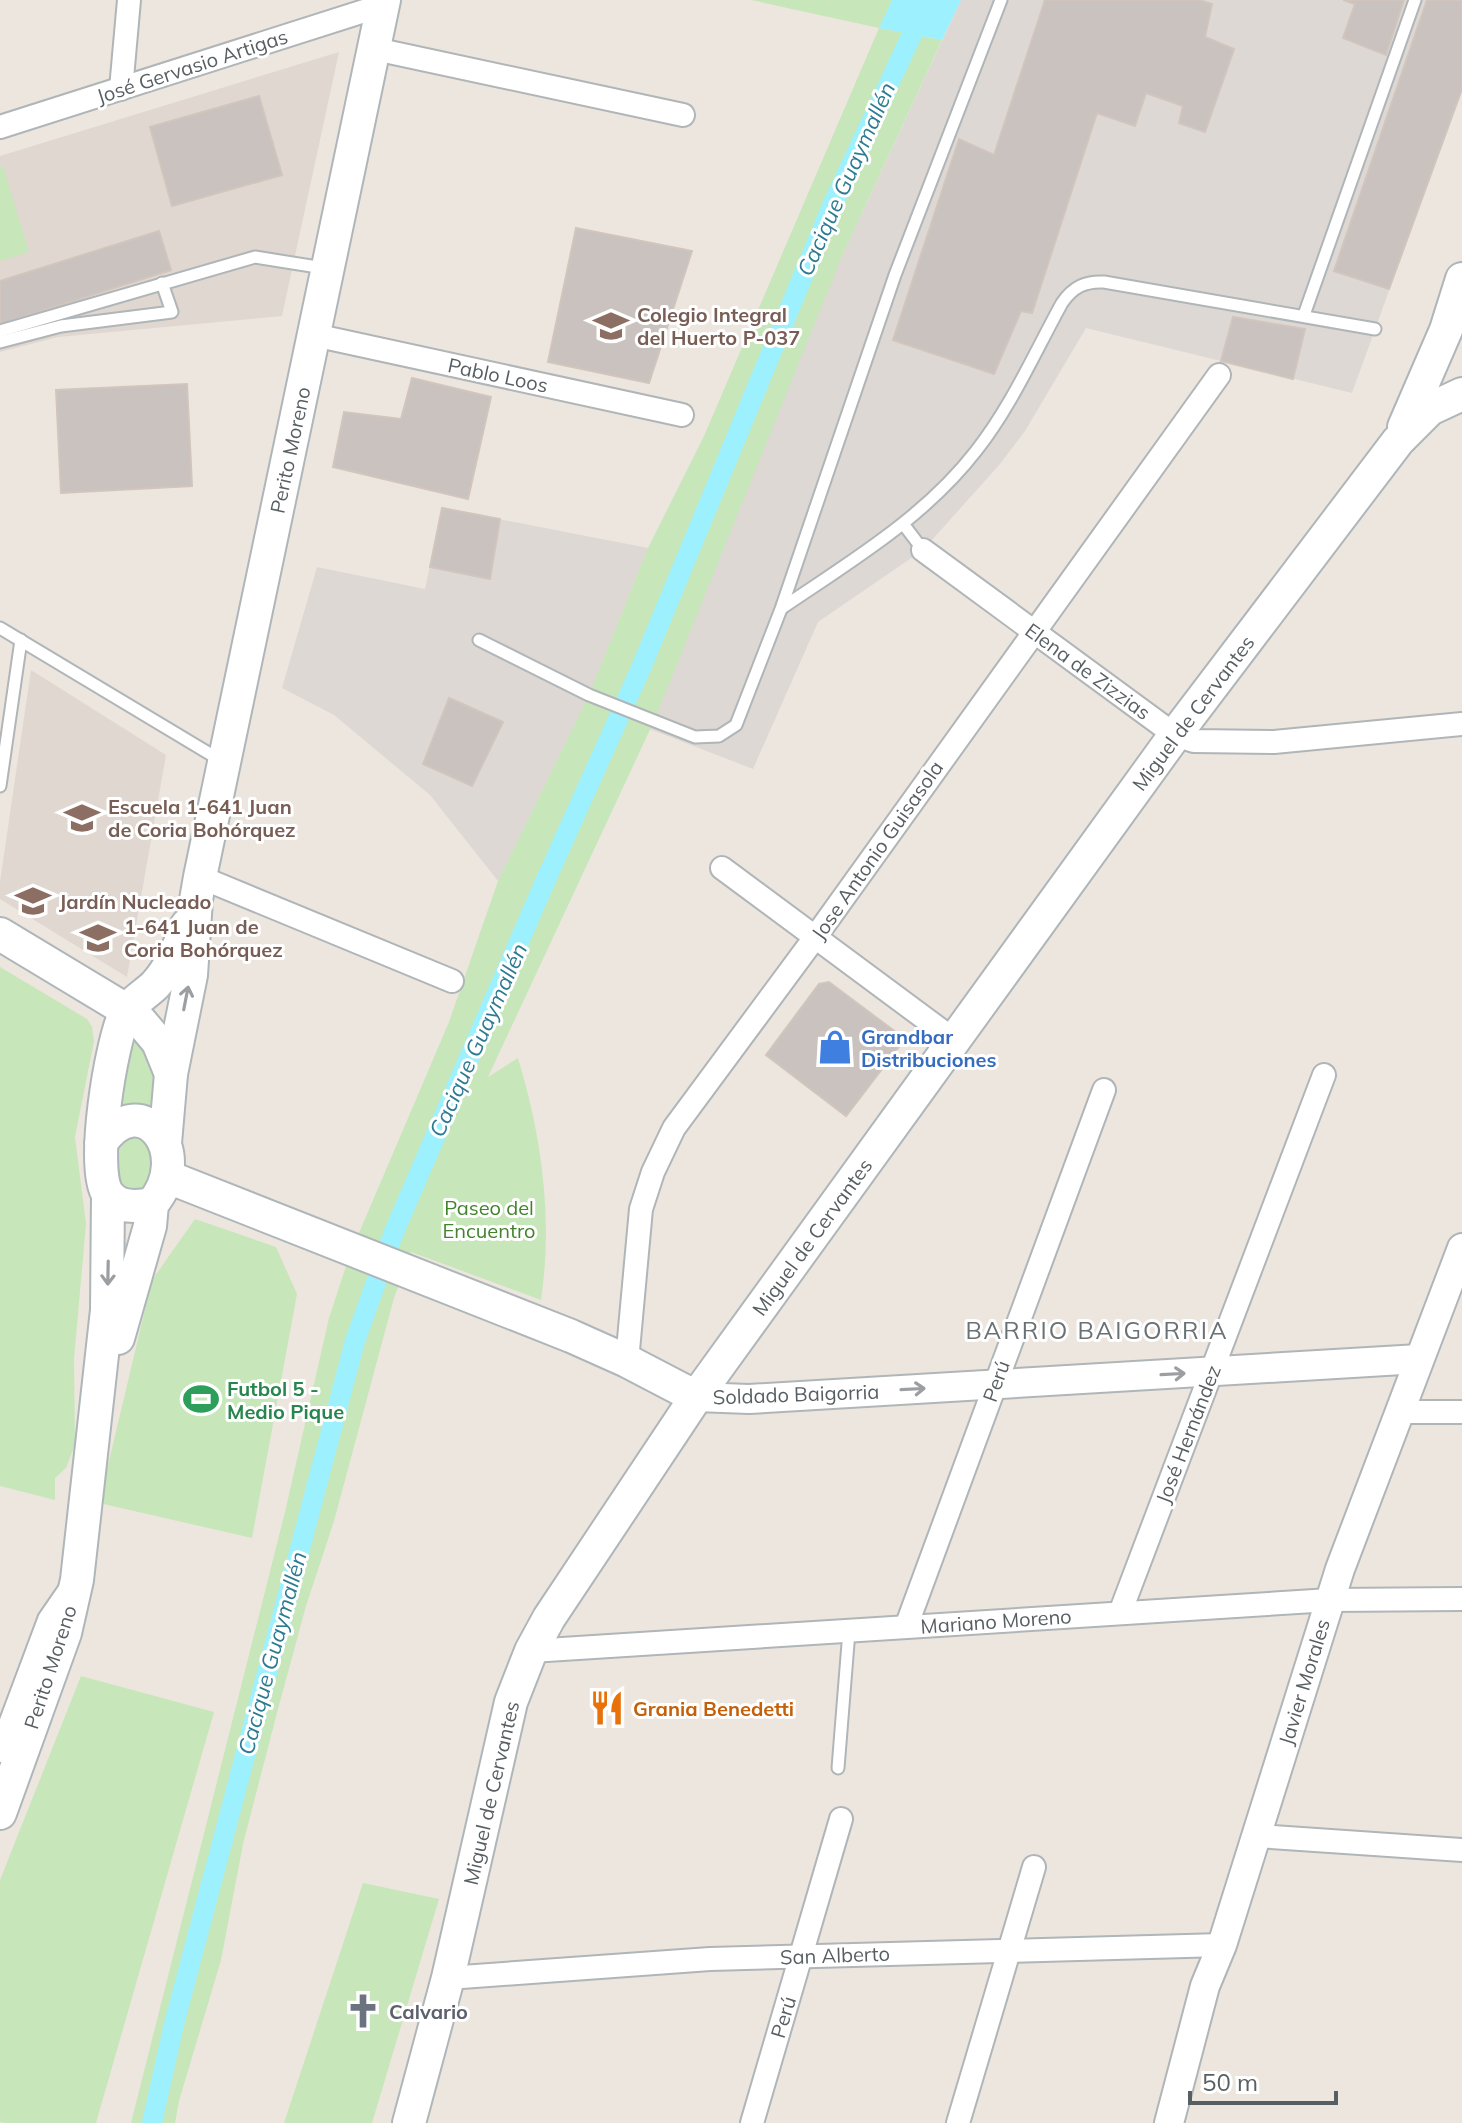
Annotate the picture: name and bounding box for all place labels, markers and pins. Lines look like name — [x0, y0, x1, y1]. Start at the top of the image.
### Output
place label: Colegio Integral del Huerto P-037 — [637, 302, 800, 350]
school or university icon: Colegio Integral del Huerto P-037 — [592, 307, 630, 345]
place label: Escuela 1-641 Juan de Coria Bohórquez — [108, 794, 296, 842]
school or university icon: Escuela 1-641 Juan de Coria Bohórquez — [63, 799, 101, 837]
school or university icon: Jardín Nucleado — [14, 882, 52, 920]
place label: Jardín Nucleado — [59, 889, 212, 914]
place label: 1-641 Juan de Coria Bohórquez — [124, 914, 283, 962]
school or university icon: 1-641 Juan de Coria Bohórquez — [79, 919, 117, 957]
place label: Grandbar Distribuciones — [861, 1024, 997, 1072]
shop icon: Grandbar Distribuciones — [816, 1028, 854, 1066]
place label: Futbol 5 - Medio Pique — [227, 1376, 344, 1424]
sports icon: Futbol 5 - Medio Pique — [182, 1380, 220, 1418]
restaurant icon: Grania Benedetti — [588, 1689, 626, 1727]
place label: Grania Benedetti — [633, 1696, 794, 1721]
church icon: Calvario — [344, 1992, 382, 2030]
place label: Calvario — [389, 1999, 468, 2024]

